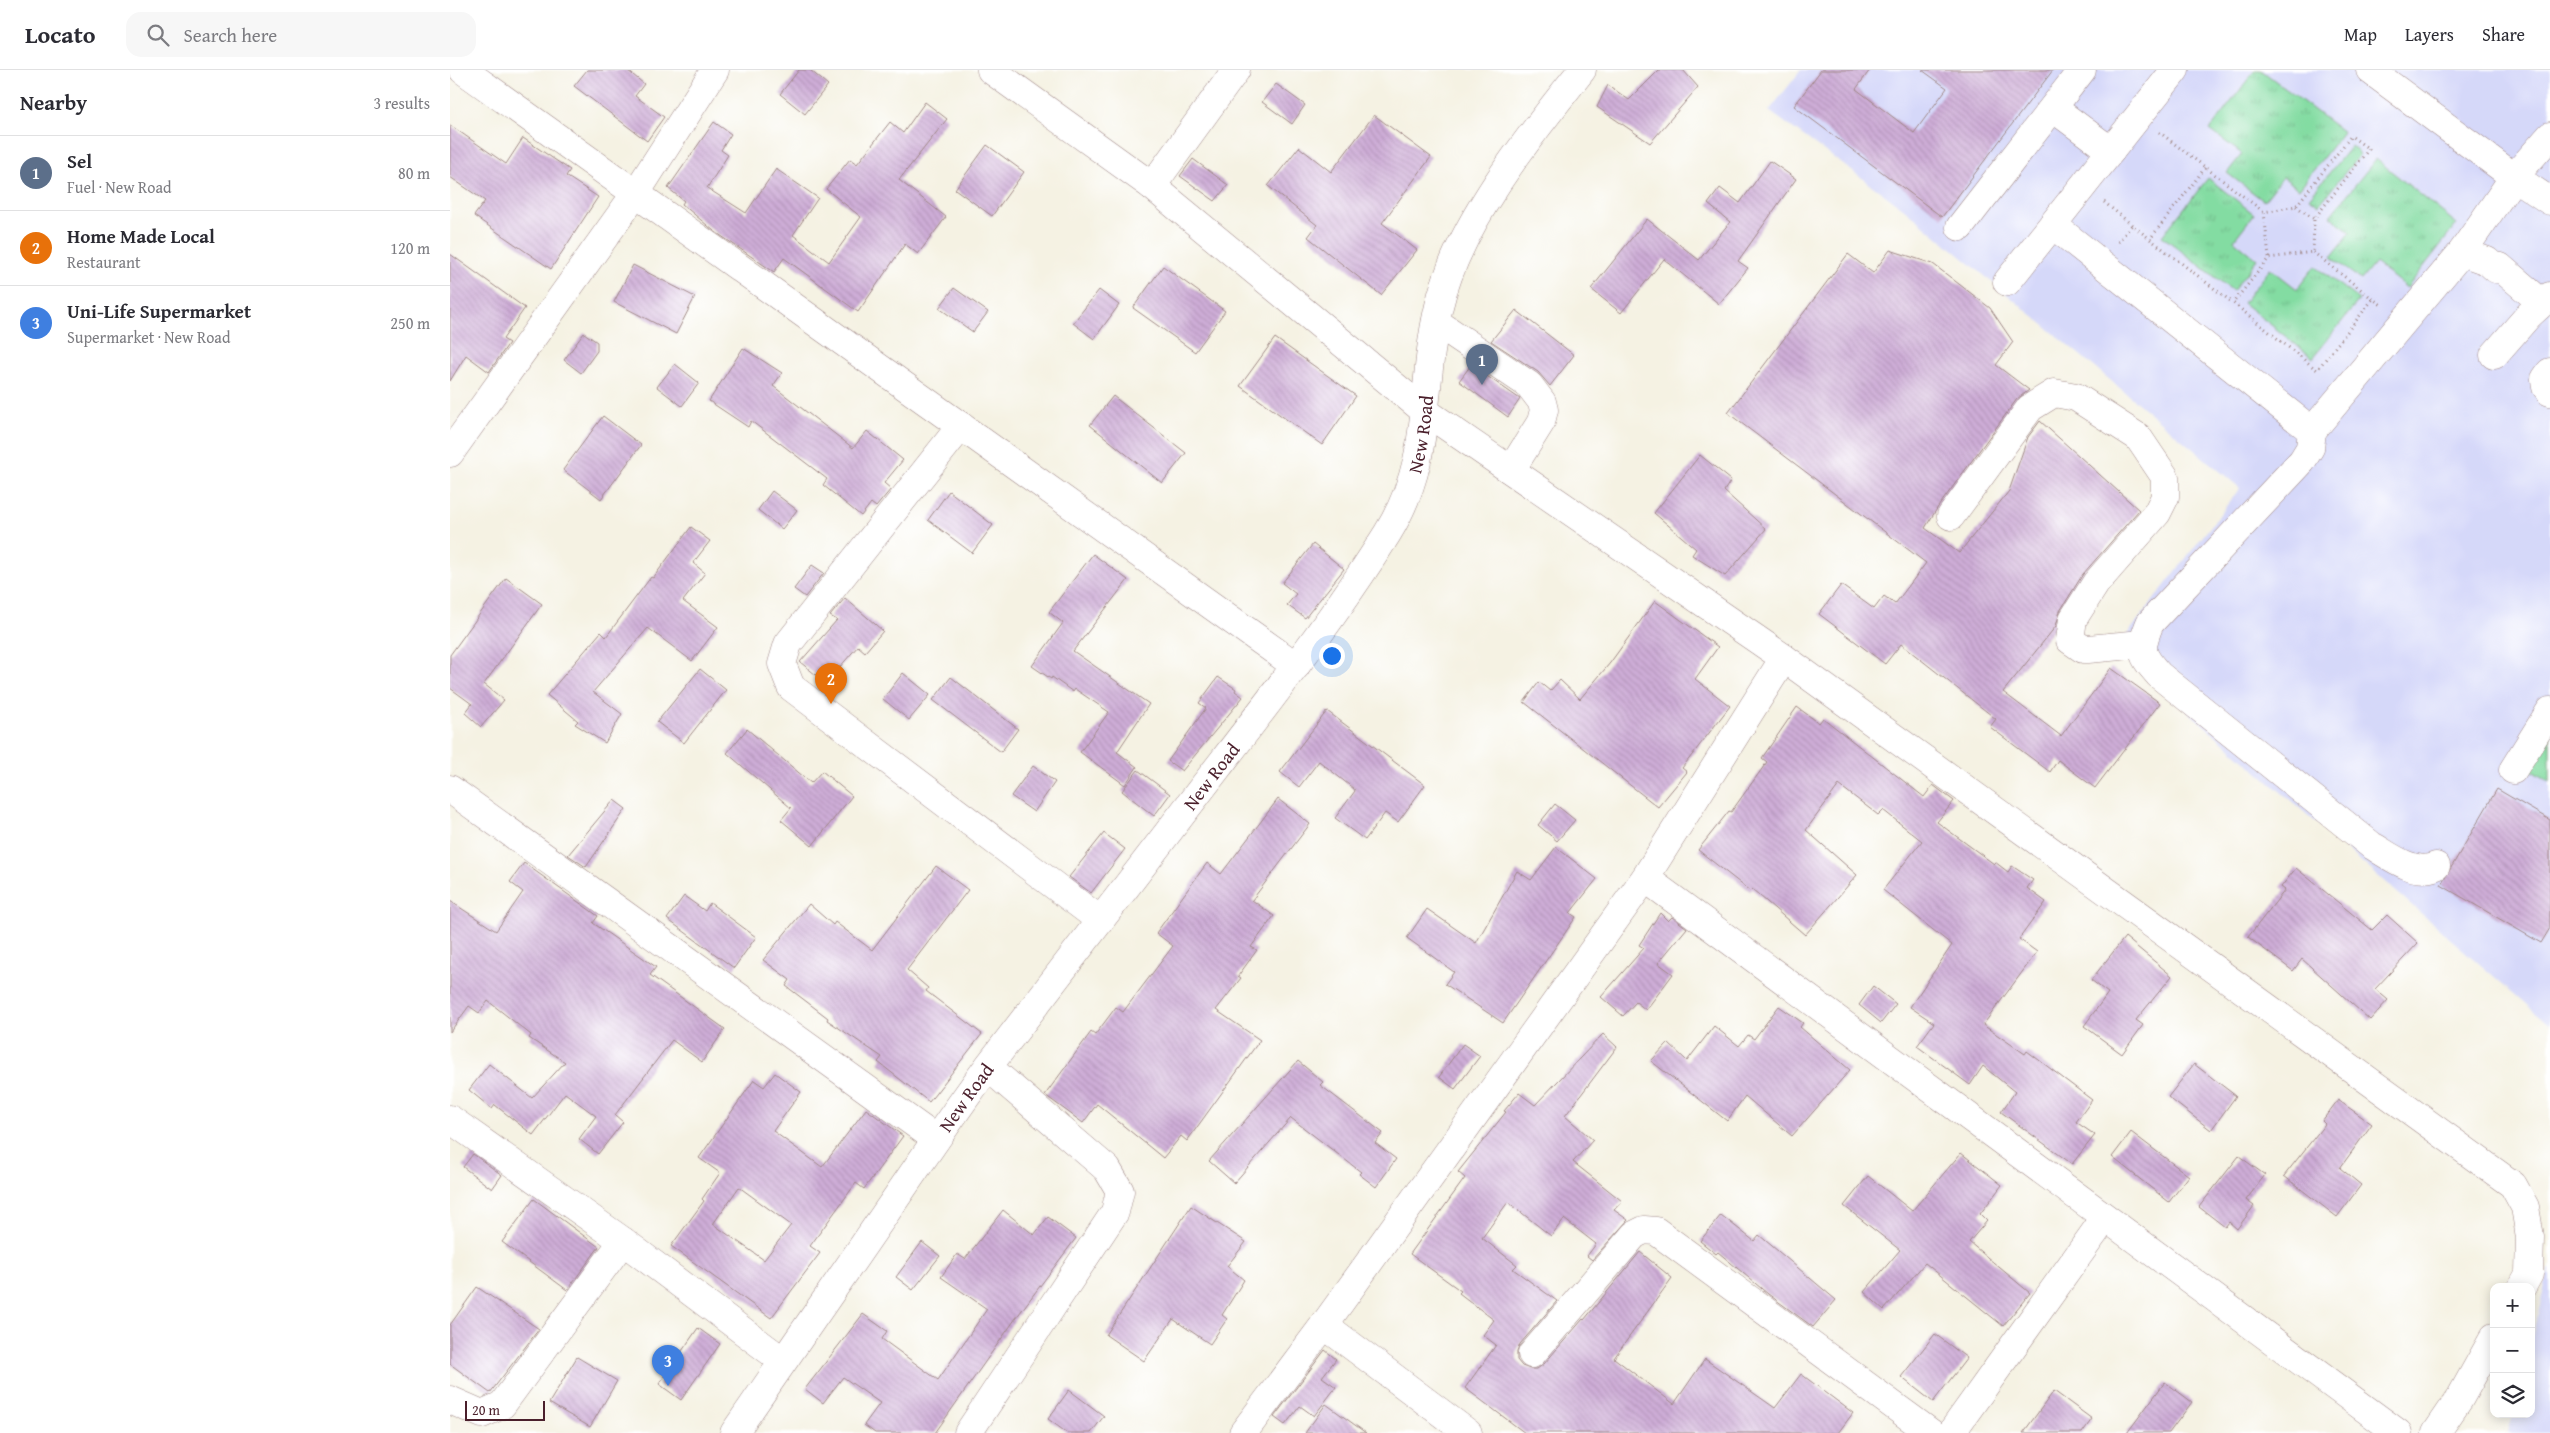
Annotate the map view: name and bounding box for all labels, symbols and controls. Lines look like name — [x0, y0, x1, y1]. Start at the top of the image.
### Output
search box — [126, 12, 476, 57]
text: Locato — [25, 17, 96, 52]
icon: search — [144, 21, 172, 49]
text: Search here — [184, 21, 277, 49]
text: Map — [2344, 21, 2377, 48]
text: Layers — [2405, 21, 2454, 48]
text: Share — [2482, 21, 2525, 48]
text: Nearby — [20, 87, 87, 118]
text: 3 results — [373, 91, 430, 115]
text: Sel — [67, 147, 92, 175]
text: 1 — [32, 161, 40, 185]
text: 80 m — [398, 161, 430, 185]
text: Fuel · New Road — [67, 175, 172, 199]
text: Home Made Local — [67, 222, 215, 250]
text: 2 — [32, 236, 40, 260]
text: 120 m — [390, 236, 430, 260]
text: Restaurant — [67, 250, 141, 274]
text: Uni-Life Supermarket — [67, 297, 251, 325]
text: 3 — [32, 311, 40, 335]
text: 250 m — [390, 311, 430, 335]
text: Supermarket · New Road — [67, 325, 230, 349]
pin: 1 — [1466, 344, 1498, 385]
street label: New Road — [1400, 393, 1440, 476]
your location — [1319, 643, 1345, 669]
pin: 2 — [815, 663, 847, 704]
street label: New Road — [1176, 736, 1247, 816]
street label: New Road — [932, 1056, 1001, 1137]
map controls — [2490, 1283, 2535, 1418]
button: + — [2490, 1283, 2535, 1328]
button: − — [2490, 1328, 2535, 1373]
pin: 3 — [652, 1345, 684, 1386]
button: layers — [2490, 1373, 2535, 1418]
scale bar — [465, 1398, 545, 1421]
text: 20 m — [472, 1400, 500, 1420]

